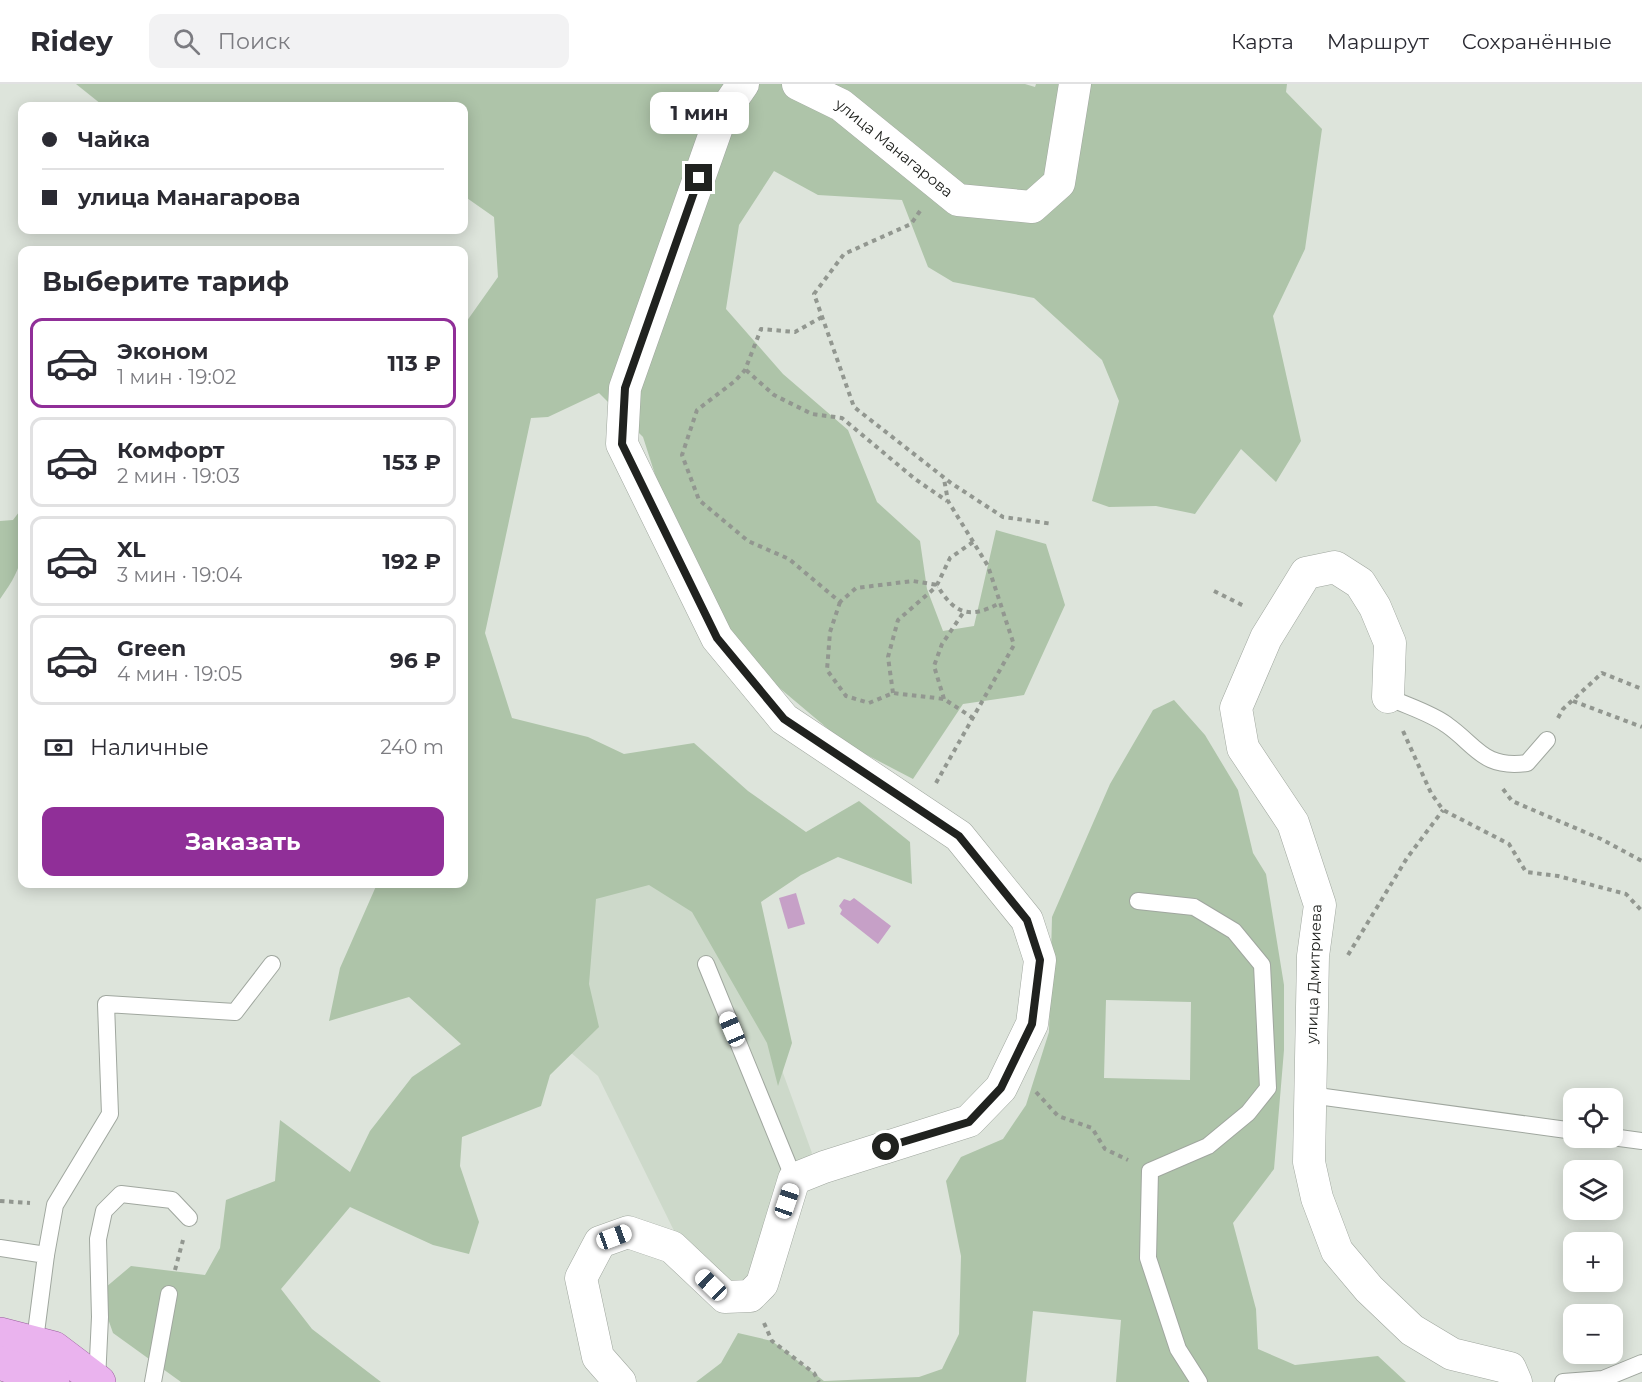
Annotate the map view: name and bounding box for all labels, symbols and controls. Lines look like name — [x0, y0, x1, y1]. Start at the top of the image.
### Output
search box — [149, 14, 569, 68]
text: Ridey — [30, 24, 113, 58]
icon: search — [170, 25, 203, 58]
text: Поиск — [218, 28, 290, 55]
text: Карта — [1231, 29, 1294, 54]
text: Маршрут — [1327, 29, 1429, 54]
text: Сохранённые — [1462, 29, 1612, 54]
callout: 1 мин — [650, 91, 748, 133]
street label: улица Манагарова — [832, 93, 957, 201]
text: 1 мин — [671, 101, 728, 125]
text: Чайка — [78, 126, 150, 153]
route end — [685, 164, 712, 191]
text: улица Манагарова — [78, 184, 300, 211]
text: Выберите тариф — [42, 265, 289, 298]
icon: car — [45, 336, 99, 390]
text: Эконом — [117, 338, 208, 365]
text: 113 ₽ — [387, 350, 441, 377]
text: 1 мин · 19:02 — [117, 365, 236, 389]
icon: car — [45, 435, 99, 489]
text: Комфорт — [117, 437, 225, 464]
text: 153 ₽ — [383, 449, 441, 476]
text: 2 мин · 19:03 — [117, 464, 240, 488]
icon: car — [45, 534, 99, 588]
text: XL — [117, 536, 146, 563]
text: 192 ₽ — [382, 548, 441, 575]
text: 3 мин · 19:04 — [117, 563, 242, 587]
icon: car — [45, 633, 99, 687]
text: Green — [117, 635, 186, 662]
text: 96 ₽ — [390, 647, 441, 674]
text: 4 мин · 19:05 — [117, 662, 242, 686]
icon: cash — [42, 731, 75, 764]
text: Наличные — [90, 734, 209, 761]
text: 240 m — [380, 735, 444, 759]
button: Заказать — [42, 807, 444, 876]
street label: улица Дмитриева — [1302, 904, 1325, 1045]
car — [717, 1009, 747, 1049]
map controls — [1563, 1088, 1623, 1364]
button: locate — [1563, 1088, 1623, 1148]
route start — [872, 1133, 899, 1160]
button: layers — [1563, 1160, 1623, 1220]
car — [773, 1181, 801, 1221]
car — [594, 1222, 634, 1252]
button: + — [1563, 1232, 1623, 1292]
car — [692, 1266, 730, 1304]
button: − — [1563, 1304, 1623, 1364]

